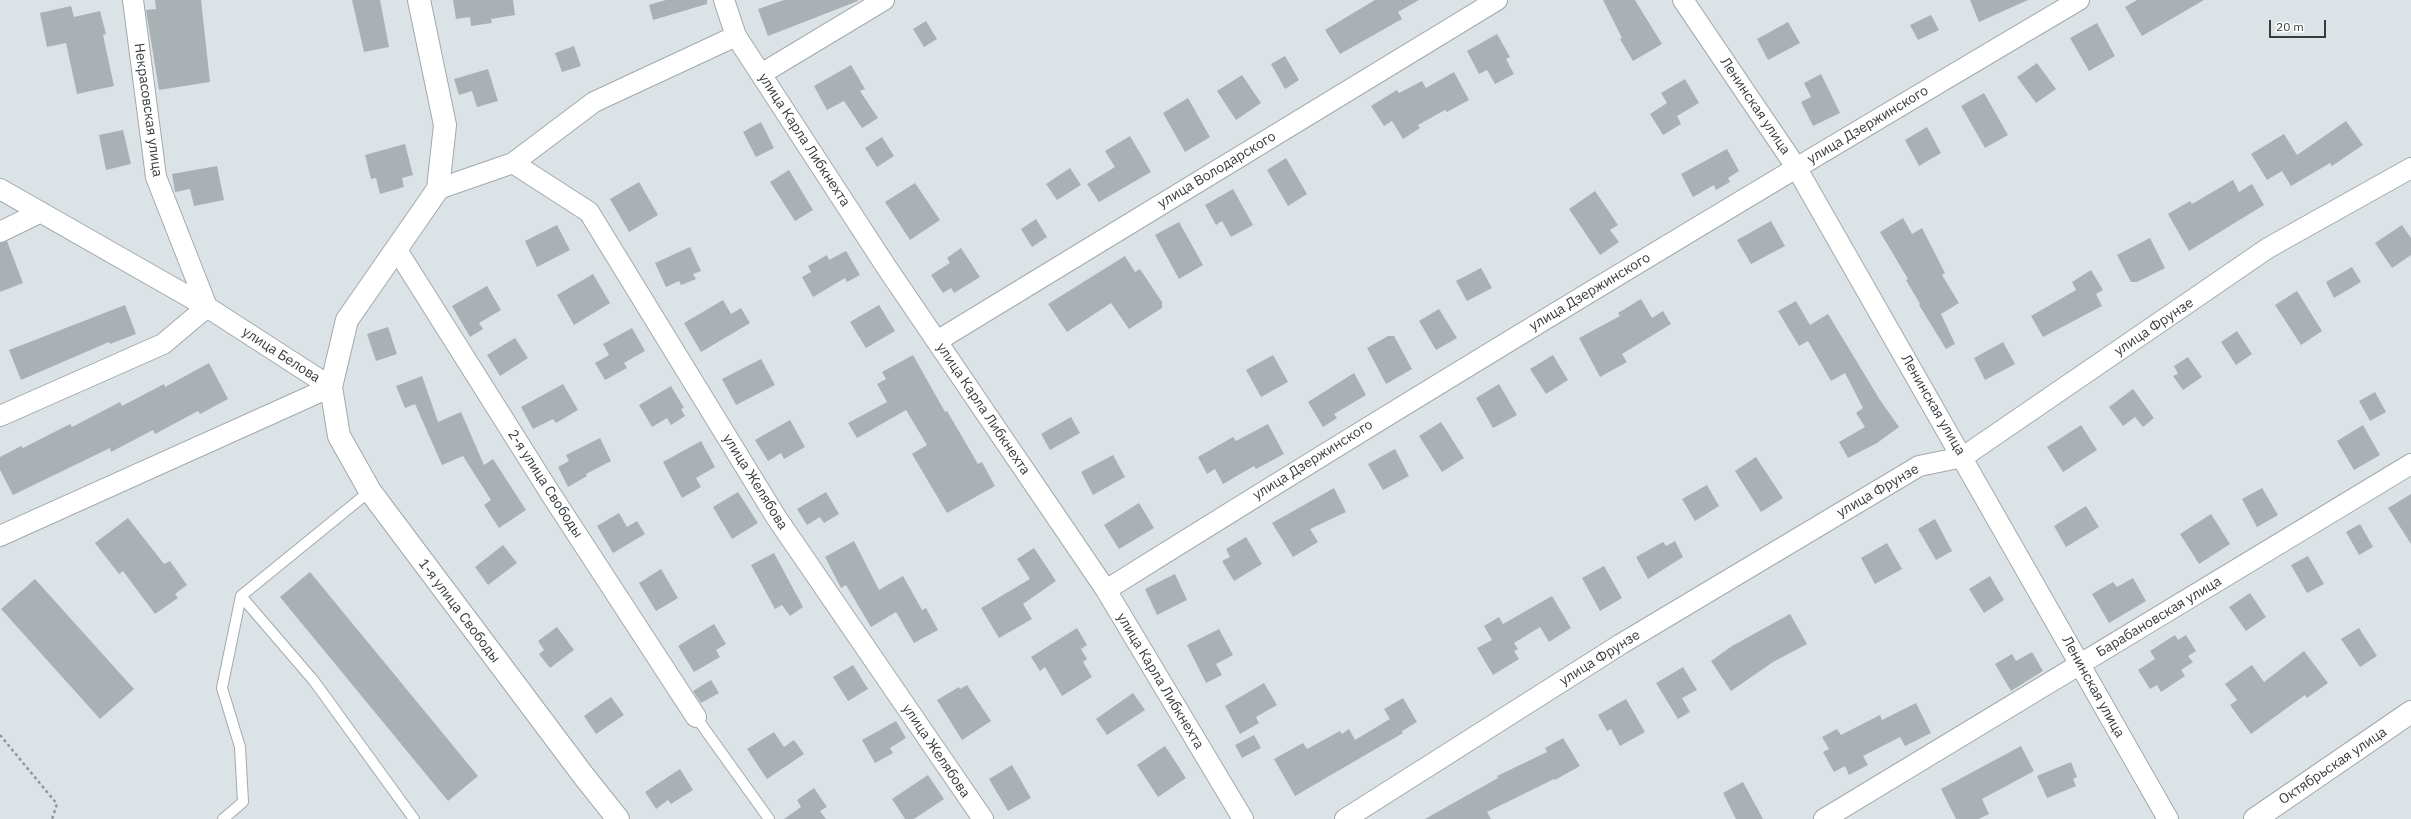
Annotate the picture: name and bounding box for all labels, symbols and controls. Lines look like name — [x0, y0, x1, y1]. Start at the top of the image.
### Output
scale bar — [2271, 12, 2328, 38]
text: 20 m — [2276, 19, 2304, 34]
street label: Некрасовская улица — [130, 42, 166, 178]
street label: Ленинская улица — [1716, 54, 1794, 158]
street label: улица Карла Либкнехта — [755, 70, 853, 210]
street label: улица Дзержинского — [1804, 82, 1932, 168]
street label: улица Володарского — [1155, 128, 1279, 212]
street label: улица Дзержинского — [1526, 249, 1654, 335]
street label: улица Фрунзе — [2111, 294, 2197, 360]
street label: улица Белова — [239, 324, 323, 386]
street label: улица Карла Либкнехта — [933, 340, 1033, 478]
street label: Ленинская улица — [1897, 352, 1969, 458]
street label: улица Дзержинского — [1250, 416, 1376, 504]
street label: 2-я улица Свободы — [504, 427, 586, 541]
street label: улица Желябова — [719, 431, 791, 533]
street label: улица Фрунзе — [1834, 461, 1922, 521]
street label: 1-я улица Свободы — [415, 556, 503, 666]
street label: Барабановская улица — [2093, 573, 2225, 661]
street label: улица Карла Либкнехта — [1113, 610, 1207, 752]
street label: улица Фрунзе — [1557, 627, 1643, 689]
street label: Ленинская улица — [2058, 633, 2128, 741]
street label: улица Желябова — [898, 701, 974, 801]
street label: Октябрьская улица — [2276, 724, 2390, 808]

